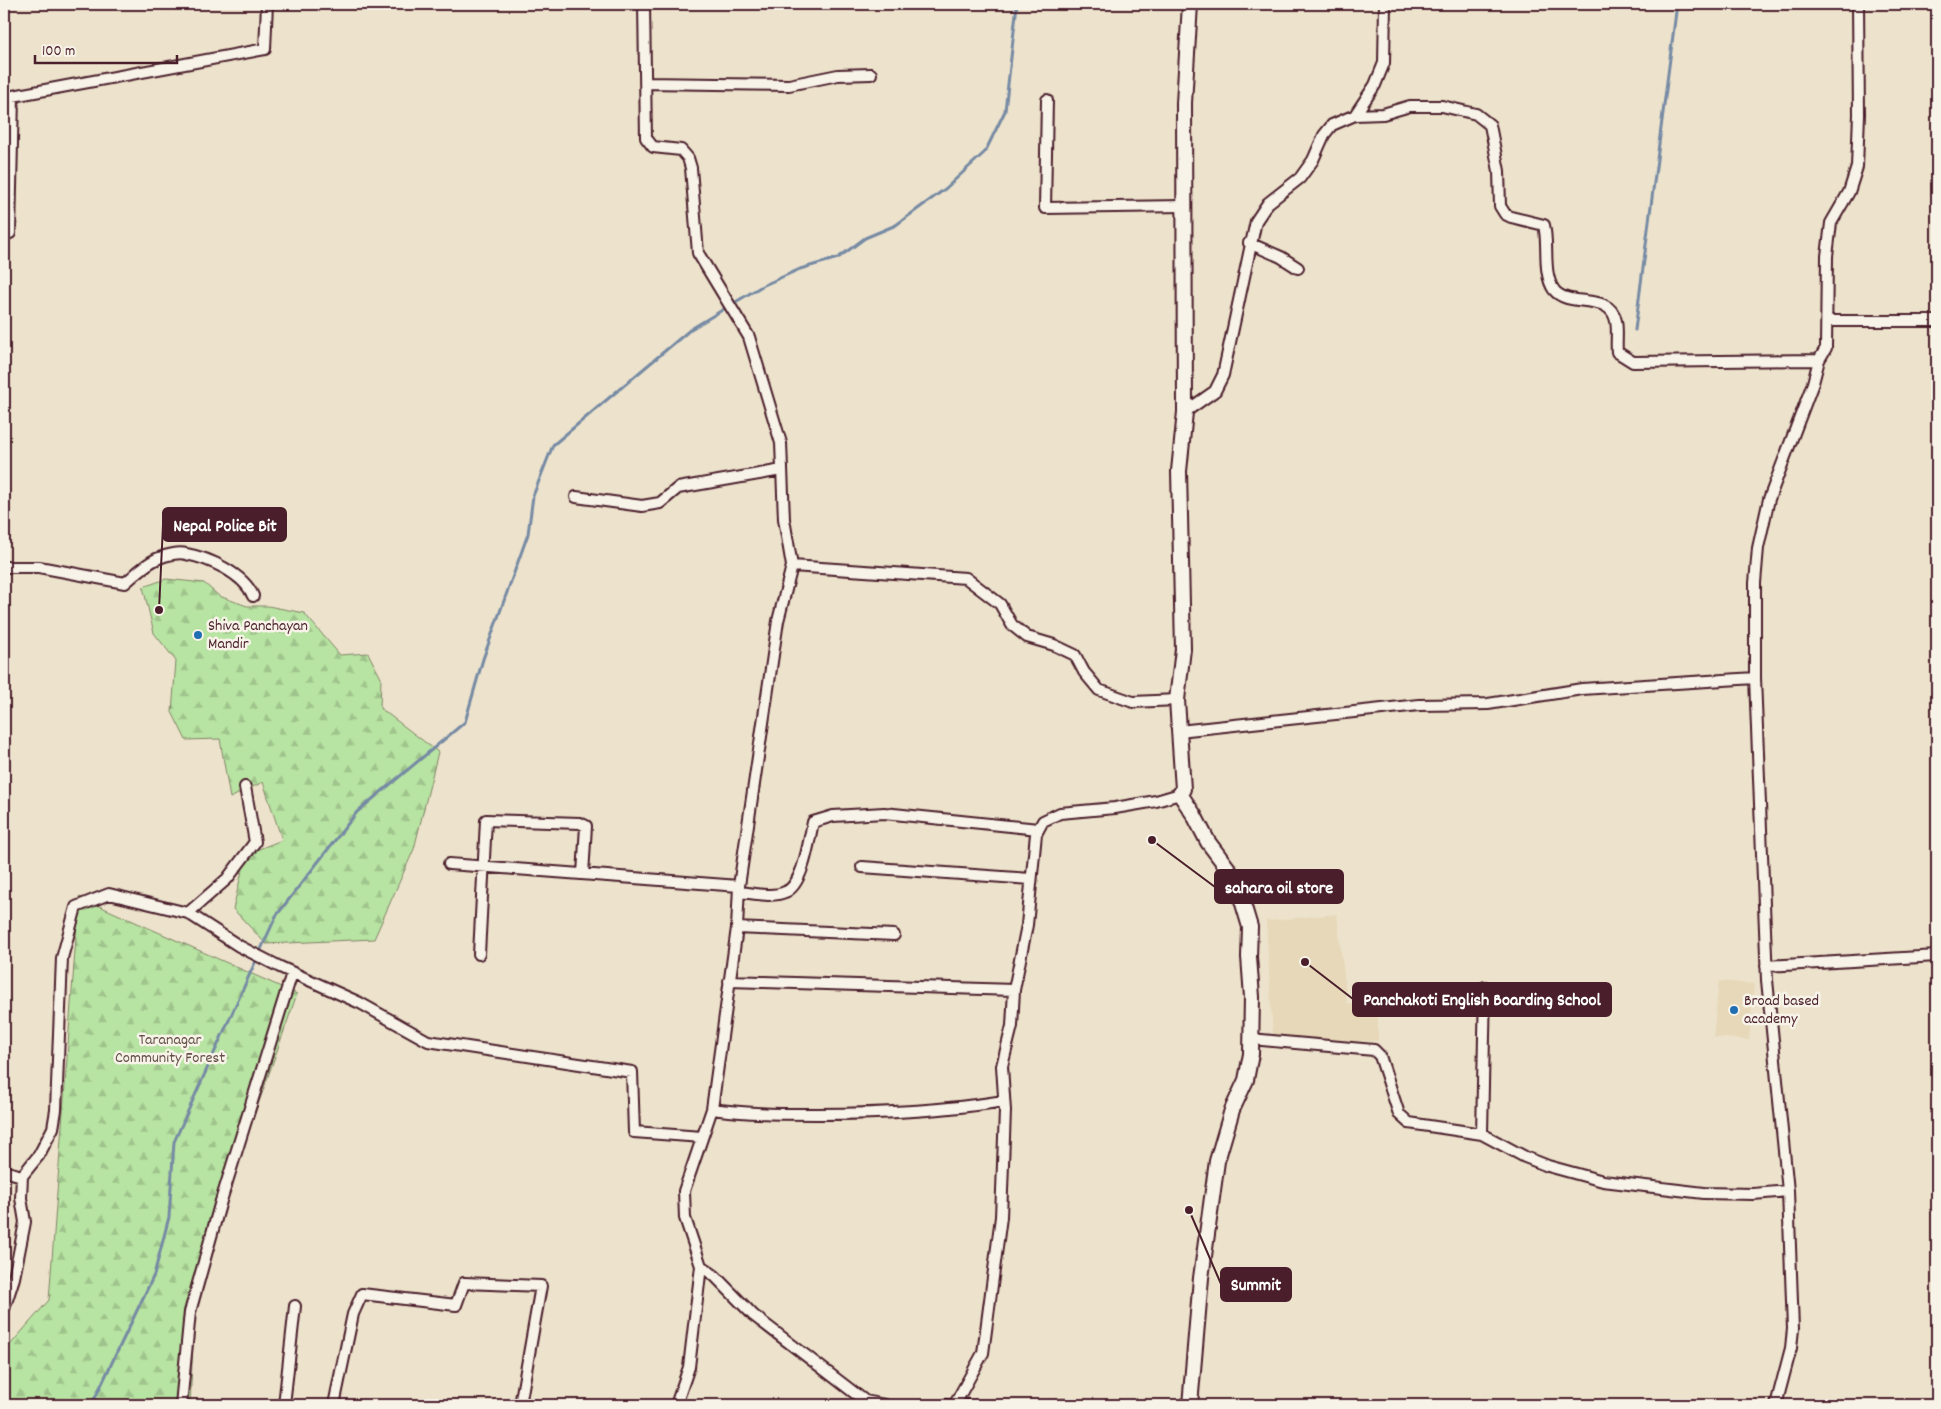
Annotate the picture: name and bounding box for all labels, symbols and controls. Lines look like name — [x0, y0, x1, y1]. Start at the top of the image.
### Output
scale bar — [35, 32, 178, 64]
text: 100 m — [42, 41, 75, 63]
callout: Nepal Police Bit — [163, 508, 286, 541]
text: Nepal Police Bit — [173, 515, 277, 540]
place label: Shiva Panchayan Mandir — [208, 615, 308, 656]
marker: Shiva Panchayan Mandir — [192, 629, 204, 641]
callout: sahara oil store — [1215, 870, 1343, 903]
text: sahara oil store — [1225, 877, 1333, 902]
callout: Panchakoti English Boarding School — [1353, 983, 1611, 1016]
text: Panchakoti English Boarding School — [1363, 989, 1602, 1014]
place label: Broad based academy — [1744, 990, 1819, 1031]
marker: Broad based academy — [1728, 1004, 1740, 1016]
park label: Taranagar Community Forest — [115, 1029, 225, 1070]
callout: Summit — [1221, 1268, 1291, 1301]
text: Summit — [1231, 1274, 1282, 1299]

